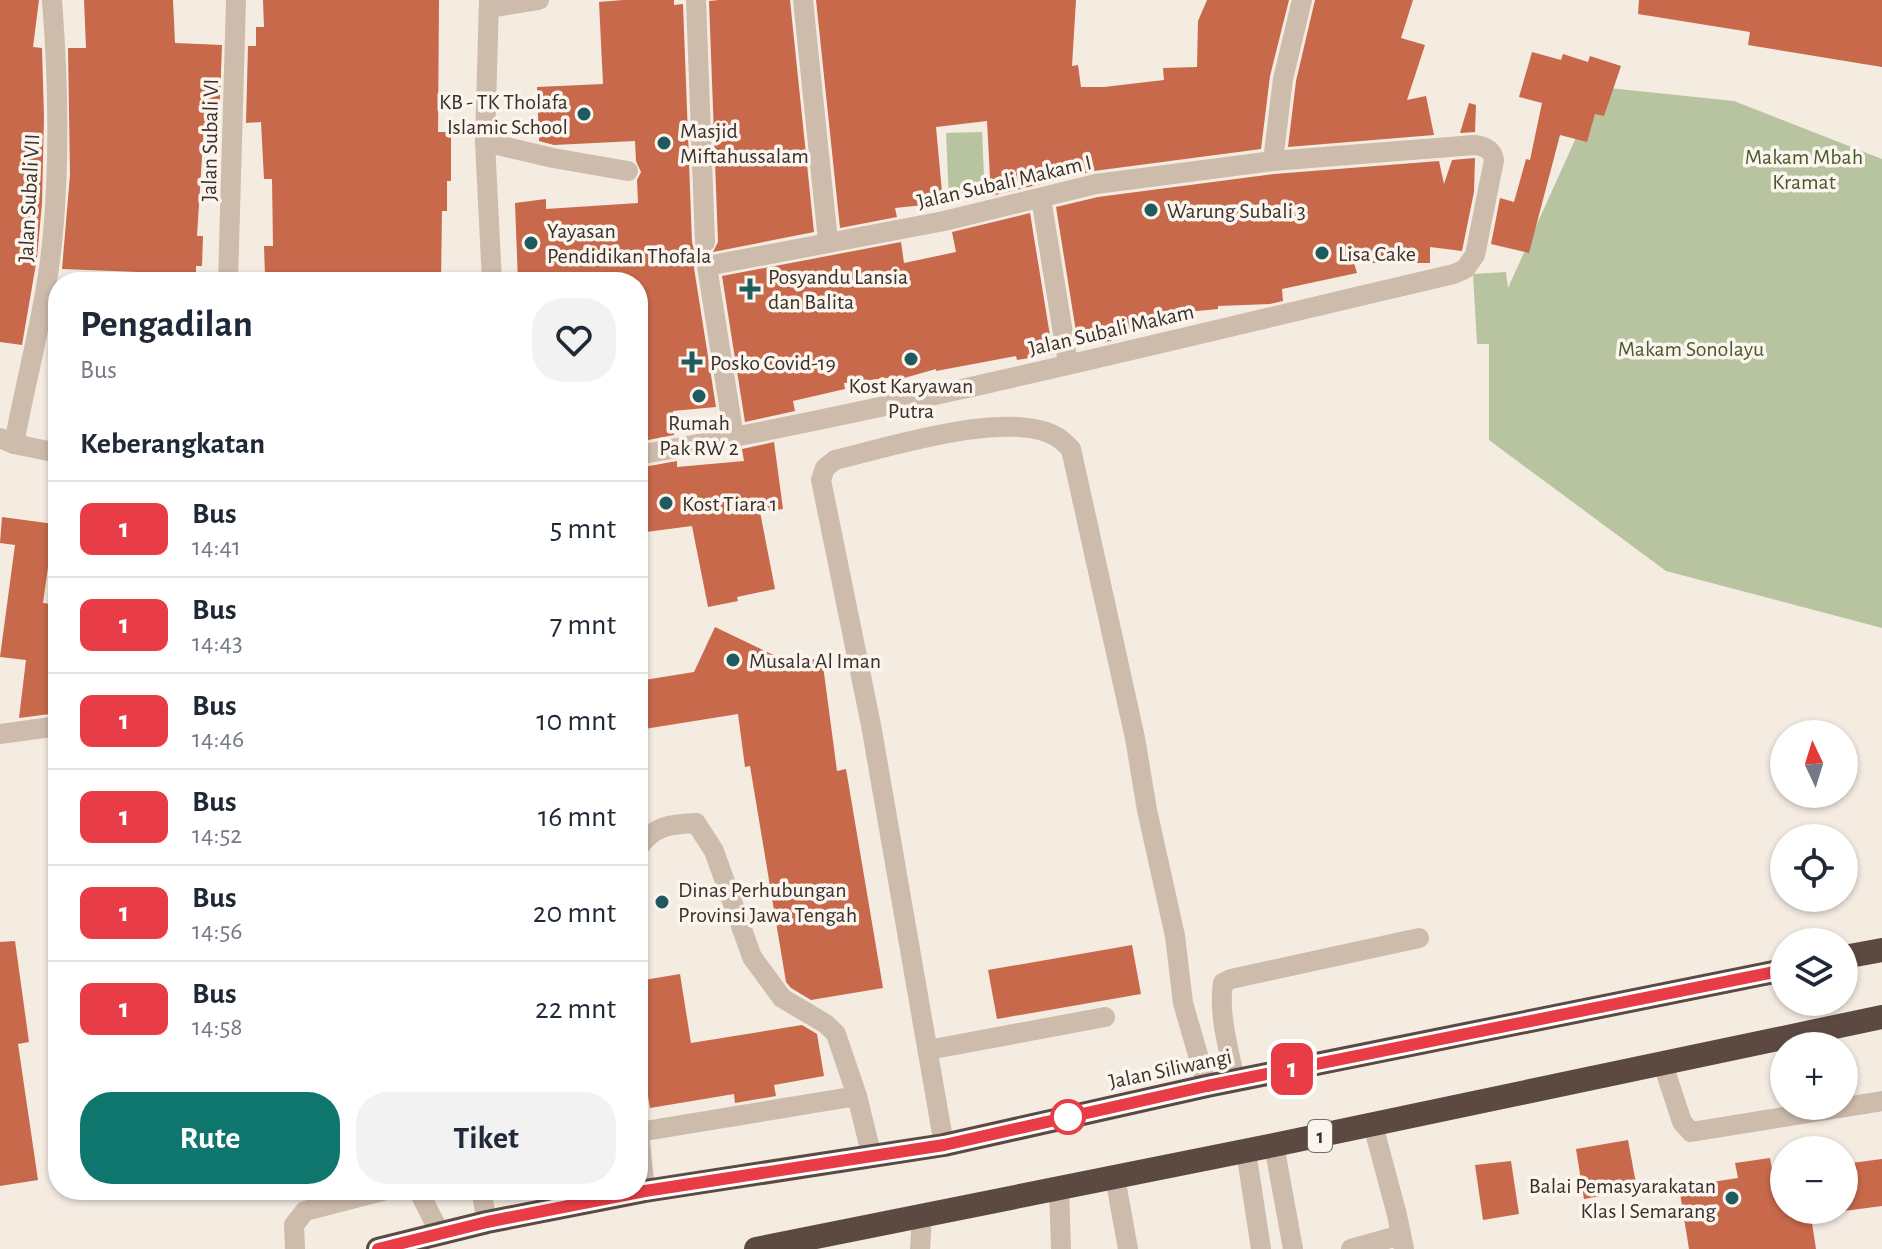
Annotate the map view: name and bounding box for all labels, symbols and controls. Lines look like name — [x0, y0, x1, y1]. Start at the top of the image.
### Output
street label: Jalan Subali VI — [198, 78, 222, 202]
place label: KB - TK Tholafa Islamic School — [439, 91, 568, 138]
marker: KB - TK Tholafa Islamic School — [575, 105, 593, 123]
place label: Masjid Miftahussalam — [680, 120, 809, 167]
street label: Jalan Subali VII — [15, 133, 43, 263]
marker: Masjid Miftahussalam — [655, 134, 673, 152]
park label: Makam Mbah Kramat — [1745, 146, 1863, 193]
street label: Jalan Subali Makam I — [915, 151, 1094, 213]
place label: Warung Subali 3 — [1167, 200, 1306, 222]
marker: Warung Subali 3 — [1142, 201, 1160, 219]
place label: Yayasan Pendidikan Thofala — [547, 220, 712, 267]
marker: Yayasan Pendidikan Thofala — [522, 234, 540, 252]
place label: Lisa Cake — [1338, 243, 1416, 265]
marker: Lisa Cake — [1313, 244, 1331, 262]
place label: Posyandu Lansia dan Balita — [768, 266, 908, 313]
marker: Posyandu Lansia dan Balita — [739, 278, 761, 300]
button: heart — [532, 298, 616, 382]
street label: Jalan Subali Makam — [1027, 300, 1196, 360]
text: Pengadilan — [80, 306, 253, 344]
park label: Makam Sonolayu — [1618, 338, 1764, 360]
marker: Kost Karyawan Putra — [902, 350, 920, 368]
marker: Posko Covid-19 — [681, 351, 703, 373]
place label: Posko Covid-19 — [710, 352, 836, 374]
text: Bus — [80, 357, 117, 383]
place label: Kost Karyawan Putra — [849, 375, 973, 422]
marker: Rumah Pak RW 2 — [690, 387, 708, 405]
place label: Rumah Pak RW 2 — [659, 412, 739, 459]
text: Keberangkatan — [80, 429, 265, 459]
place label: Kost Tiara 1 — [682, 493, 777, 515]
marker: Kost Tiara 1 — [657, 494, 675, 512]
text: Bus — [192, 499, 237, 529]
text: 5 mnt — [550, 514, 616, 544]
text: 1 — [119, 515, 129, 543]
text: 14:41 — [192, 534, 241, 560]
text: Bus — [192, 595, 237, 625]
text: 7 mnt — [550, 610, 616, 640]
text: 1 — [119, 611, 129, 639]
text: 14:43 — [192, 630, 243, 656]
place label: Musala Al Iman — [749, 650, 881, 672]
marker: Musala Al Iman — [724, 651, 742, 669]
text: Bus — [192, 691, 237, 721]
text: 10 mnt — [536, 706, 616, 736]
text: 1 — [119, 707, 129, 735]
north arrow — [1770, 720, 1858, 808]
map controls — [1770, 720, 1858, 1224]
text: 14:46 — [192, 726, 244, 752]
text: Bus — [192, 787, 237, 817]
text: 16 mnt — [538, 802, 616, 832]
text: 1 — [119, 803, 129, 831]
text: 14:52 — [192, 822, 242, 848]
button: locate — [1770, 824, 1858, 912]
place label: Dinas Perhubungan Provinsi Jawa Tengah — [678, 879, 857, 926]
text: Bus — [192, 883, 237, 913]
marker: Dinas Perhubungan Provinsi Jawa Tengah — [653, 893, 671, 911]
text: 20 mnt — [533, 898, 616, 928]
text: 1 — [119, 899, 129, 927]
text: 14:56 — [192, 918, 243, 944]
button: layers — [1770, 928, 1858, 1016]
text: Bus — [192, 979, 237, 1009]
text: 22 mnt — [535, 994, 616, 1024]
text: 1 — [119, 995, 129, 1023]
text: 14:58 — [192, 1014, 243, 1040]
button: + — [1770, 1032, 1858, 1120]
line badge: 1 — [1266, 1043, 1318, 1095]
street label: Jalan Siliwangi — [1107, 1045, 1234, 1093]
text: 1 — [1287, 1055, 1297, 1083]
button: Rute — [80, 1092, 340, 1184]
button: Tiket — [356, 1092, 616, 1184]
unlabelled marker — [1051, 1100, 1085, 1134]
road number: 1 — [1308, 1120, 1332, 1152]
button: − — [1770, 1136, 1858, 1224]
place label: Balai Pemasyarakatan Klas I Semarang — [1529, 1175, 1716, 1222]
marker: Balai Pemasyarakatan Klas I Semarang — [1723, 1189, 1741, 1207]

